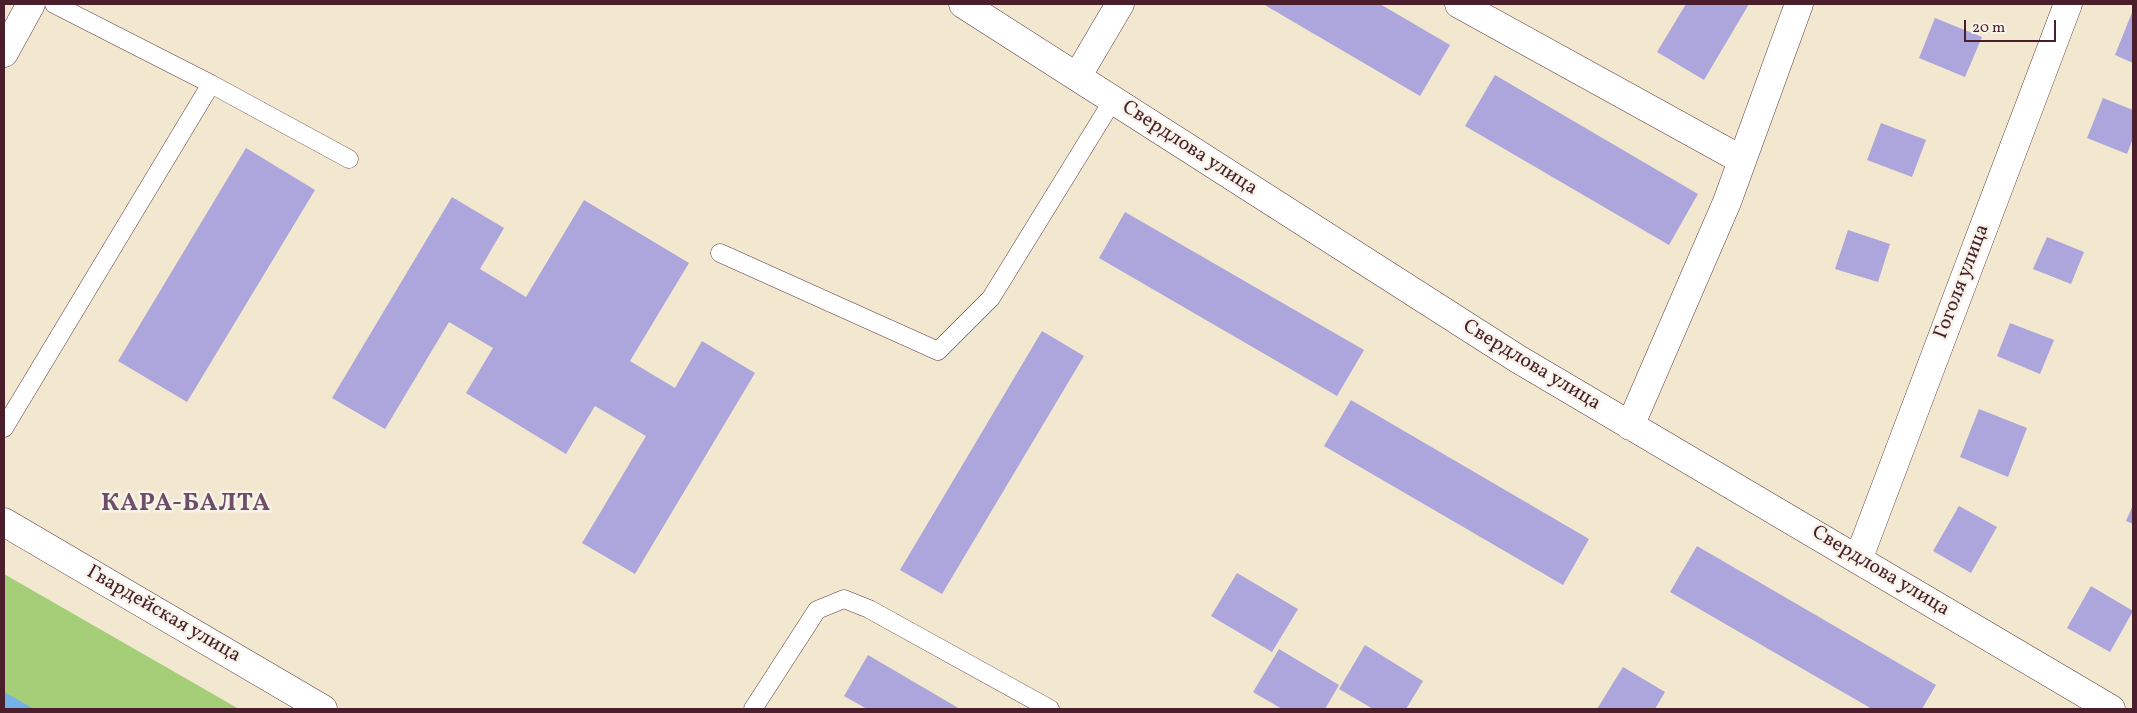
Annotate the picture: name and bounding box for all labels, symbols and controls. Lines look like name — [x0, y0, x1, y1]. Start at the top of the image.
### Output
scale bar — [1967, 10, 2060, 42]
text: 20 m — [1972, 18, 2005, 39]
street label: Свердлова улица — [1117, 96, 1261, 202]
street label: Гоголя улица — [1930, 221, 1996, 343]
street label: Свердлова улица — [1458, 315, 1604, 417]
district label: КАРА-БАЛТА — [100, 490, 272, 520]
street label: Свердлова улица — [1807, 521, 1953, 623]
street label: Гвардейская улица — [82, 561, 244, 669]

